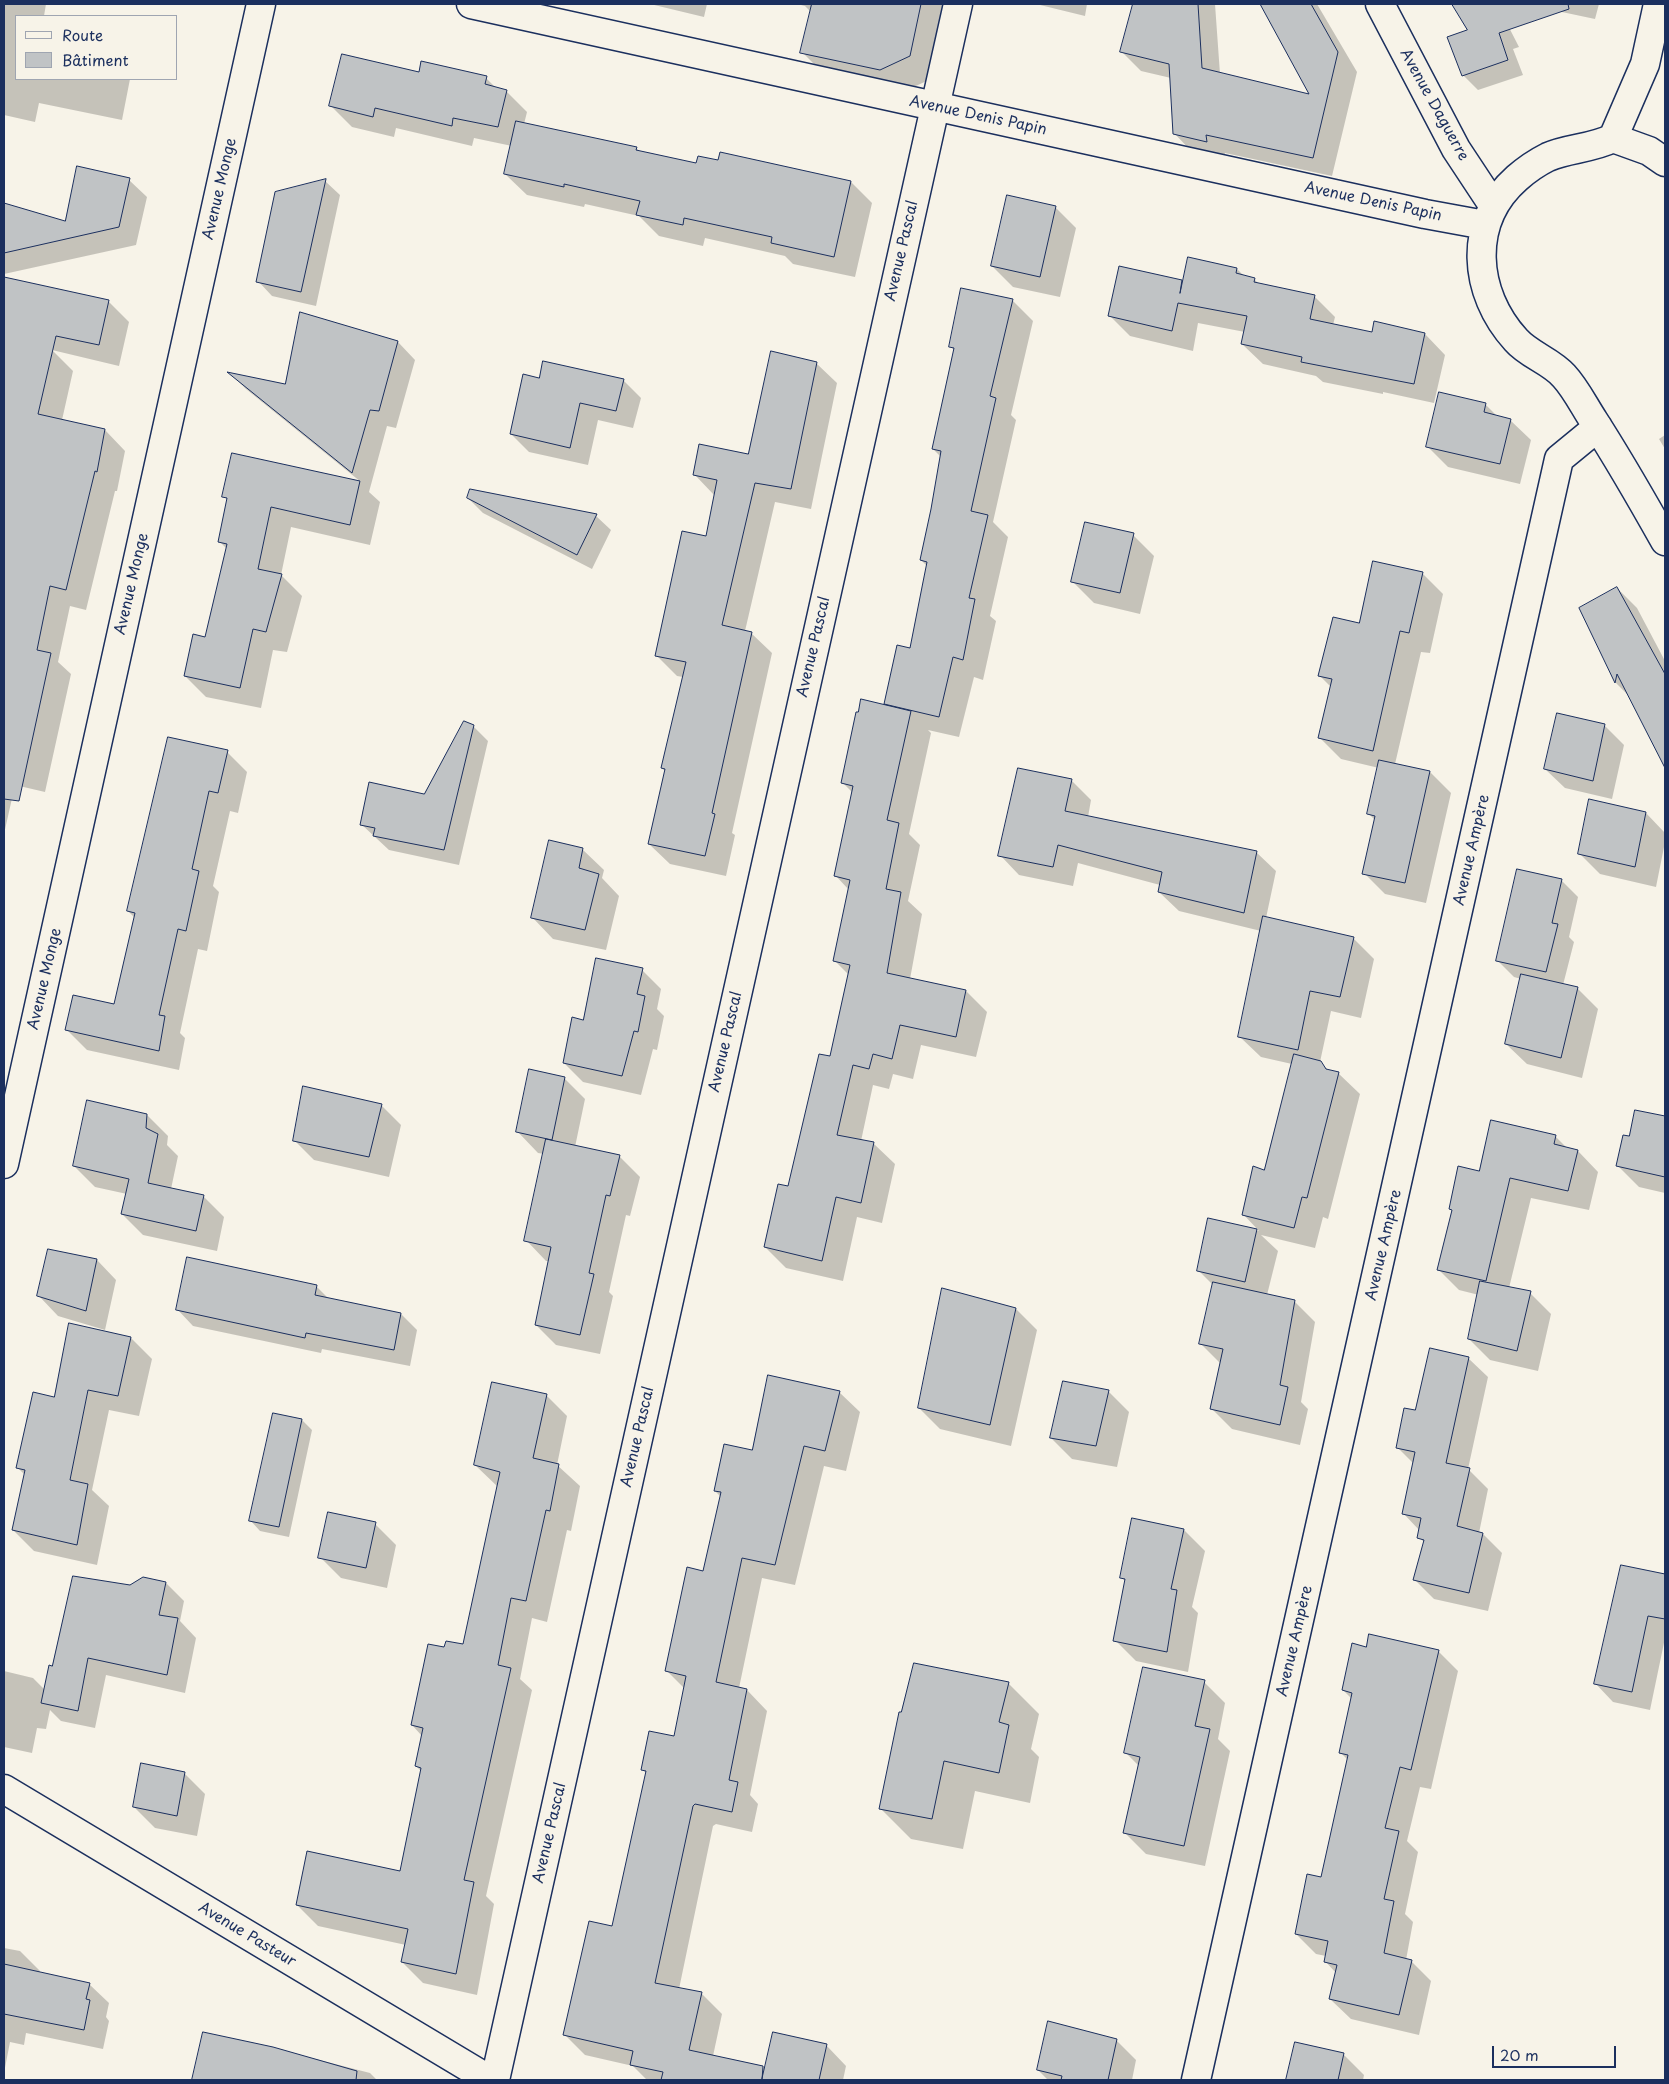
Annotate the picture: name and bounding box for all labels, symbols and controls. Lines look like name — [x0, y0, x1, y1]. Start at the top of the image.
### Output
legend — [15, 15, 178, 80]
text: Route — [62, 23, 103, 46]
street label: Avenue Daguerre — [1396, 46, 1472, 164]
text: Bâtiment — [62, 48, 129, 71]
street label: Avenue Denis Papin — [908, 93, 1048, 139]
street label: Avenue Monge — [200, 136, 240, 242]
street label: Avenue Denis Papin — [1303, 179, 1443, 225]
street label: Avenue Pascal — [882, 199, 922, 303]
street label: Avenue Monge — [112, 531, 152, 637]
street label: Avenue Pascal — [794, 595, 834, 699]
street label: Avenue Ampère — [1450, 793, 1494, 907]
street label: Avenue Monge — [25, 926, 65, 1032]
street label: Avenue Pascal — [706, 990, 746, 1094]
street label: Avenue Ampère — [1362, 1188, 1406, 1302]
street label: Avenue Pascal — [618, 1385, 658, 1489]
street label: Avenue Ampère — [1273, 1584, 1317, 1698]
street label: Avenue Pascal — [530, 1781, 570, 1885]
street label: Avenue Pasteur — [195, 1899, 299, 1971]
scale bar — [1494, 2036, 1618, 2068]
text: 20 m — [1500, 2043, 1539, 2066]

